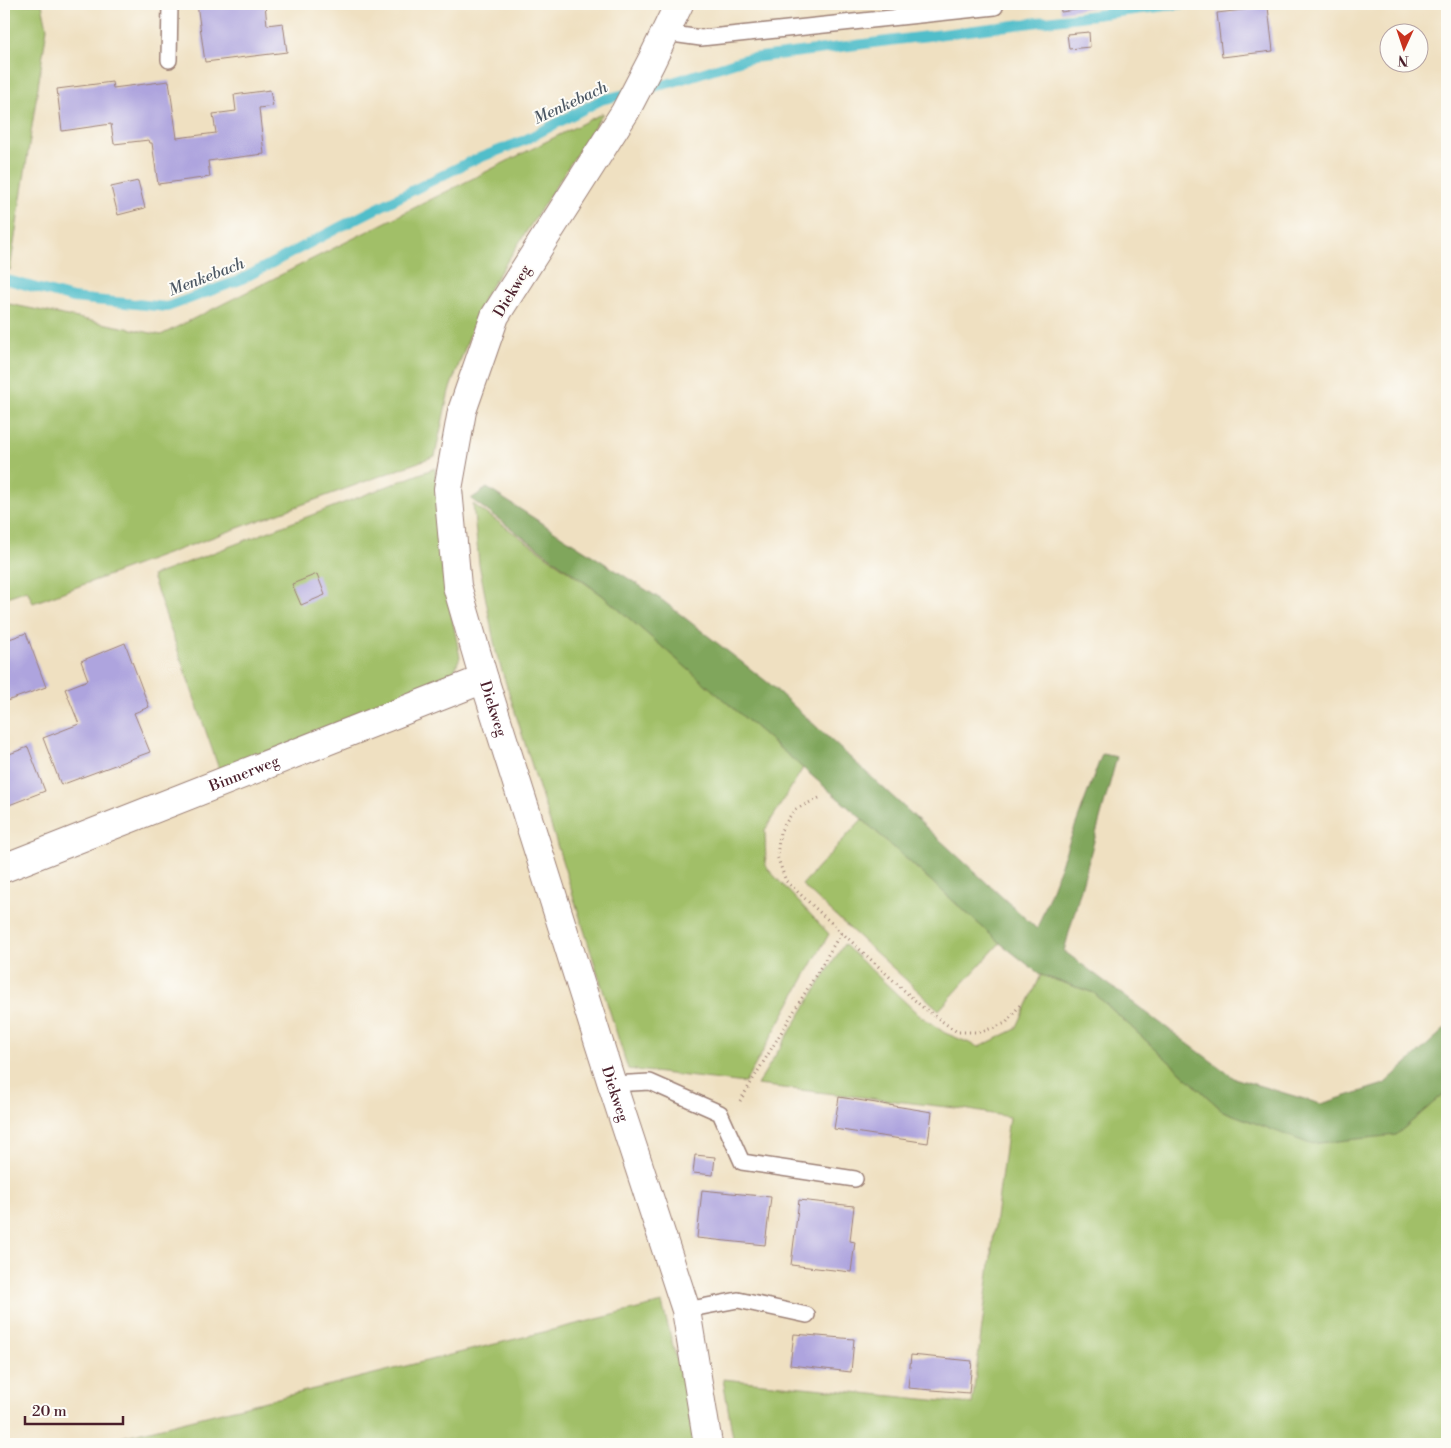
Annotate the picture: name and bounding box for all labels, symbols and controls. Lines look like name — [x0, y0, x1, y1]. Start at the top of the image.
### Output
north arrow — [1378, 22, 1428, 72]
text: N — [1397, 51, 1409, 69]
water label: Menkebach — [530, 77, 611, 129]
water label: Menkebach — [166, 253, 247, 301]
street label: Diekweg — [489, 261, 536, 321]
street label: Diekweg — [475, 679, 511, 740]
street label: Binnerweg — [206, 752, 282, 797]
street label: Diekweg — [597, 1064, 633, 1125]
scale bar — [25, 1393, 122, 1425]
text: 20 m — [32, 1402, 67, 1421]

